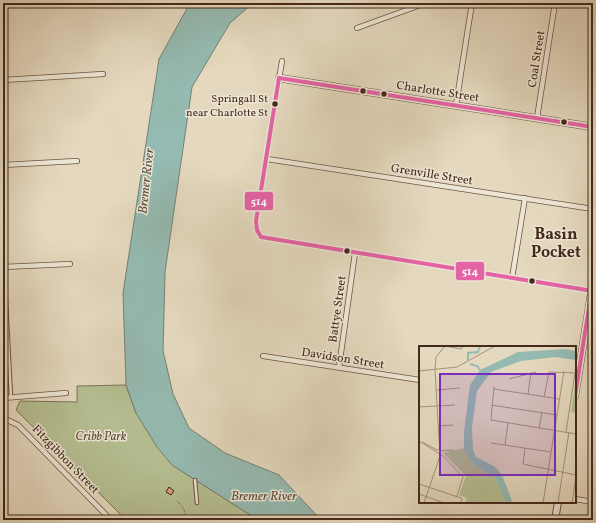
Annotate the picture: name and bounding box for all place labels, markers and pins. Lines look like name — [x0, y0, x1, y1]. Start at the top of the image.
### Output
unlabelled marker — [358, 86, 368, 96]
unlabelled marker — [379, 89, 389, 99]
place label: Springall St near Charlotte St — [186, 92, 268, 121]
marker: Springall St near Charlotte St — [270, 99, 280, 109]
unlabelled marker — [559, 117, 569, 127]
unlabelled marker — [342, 246, 352, 256]
unlabelled marker — [527, 276, 537, 286]

